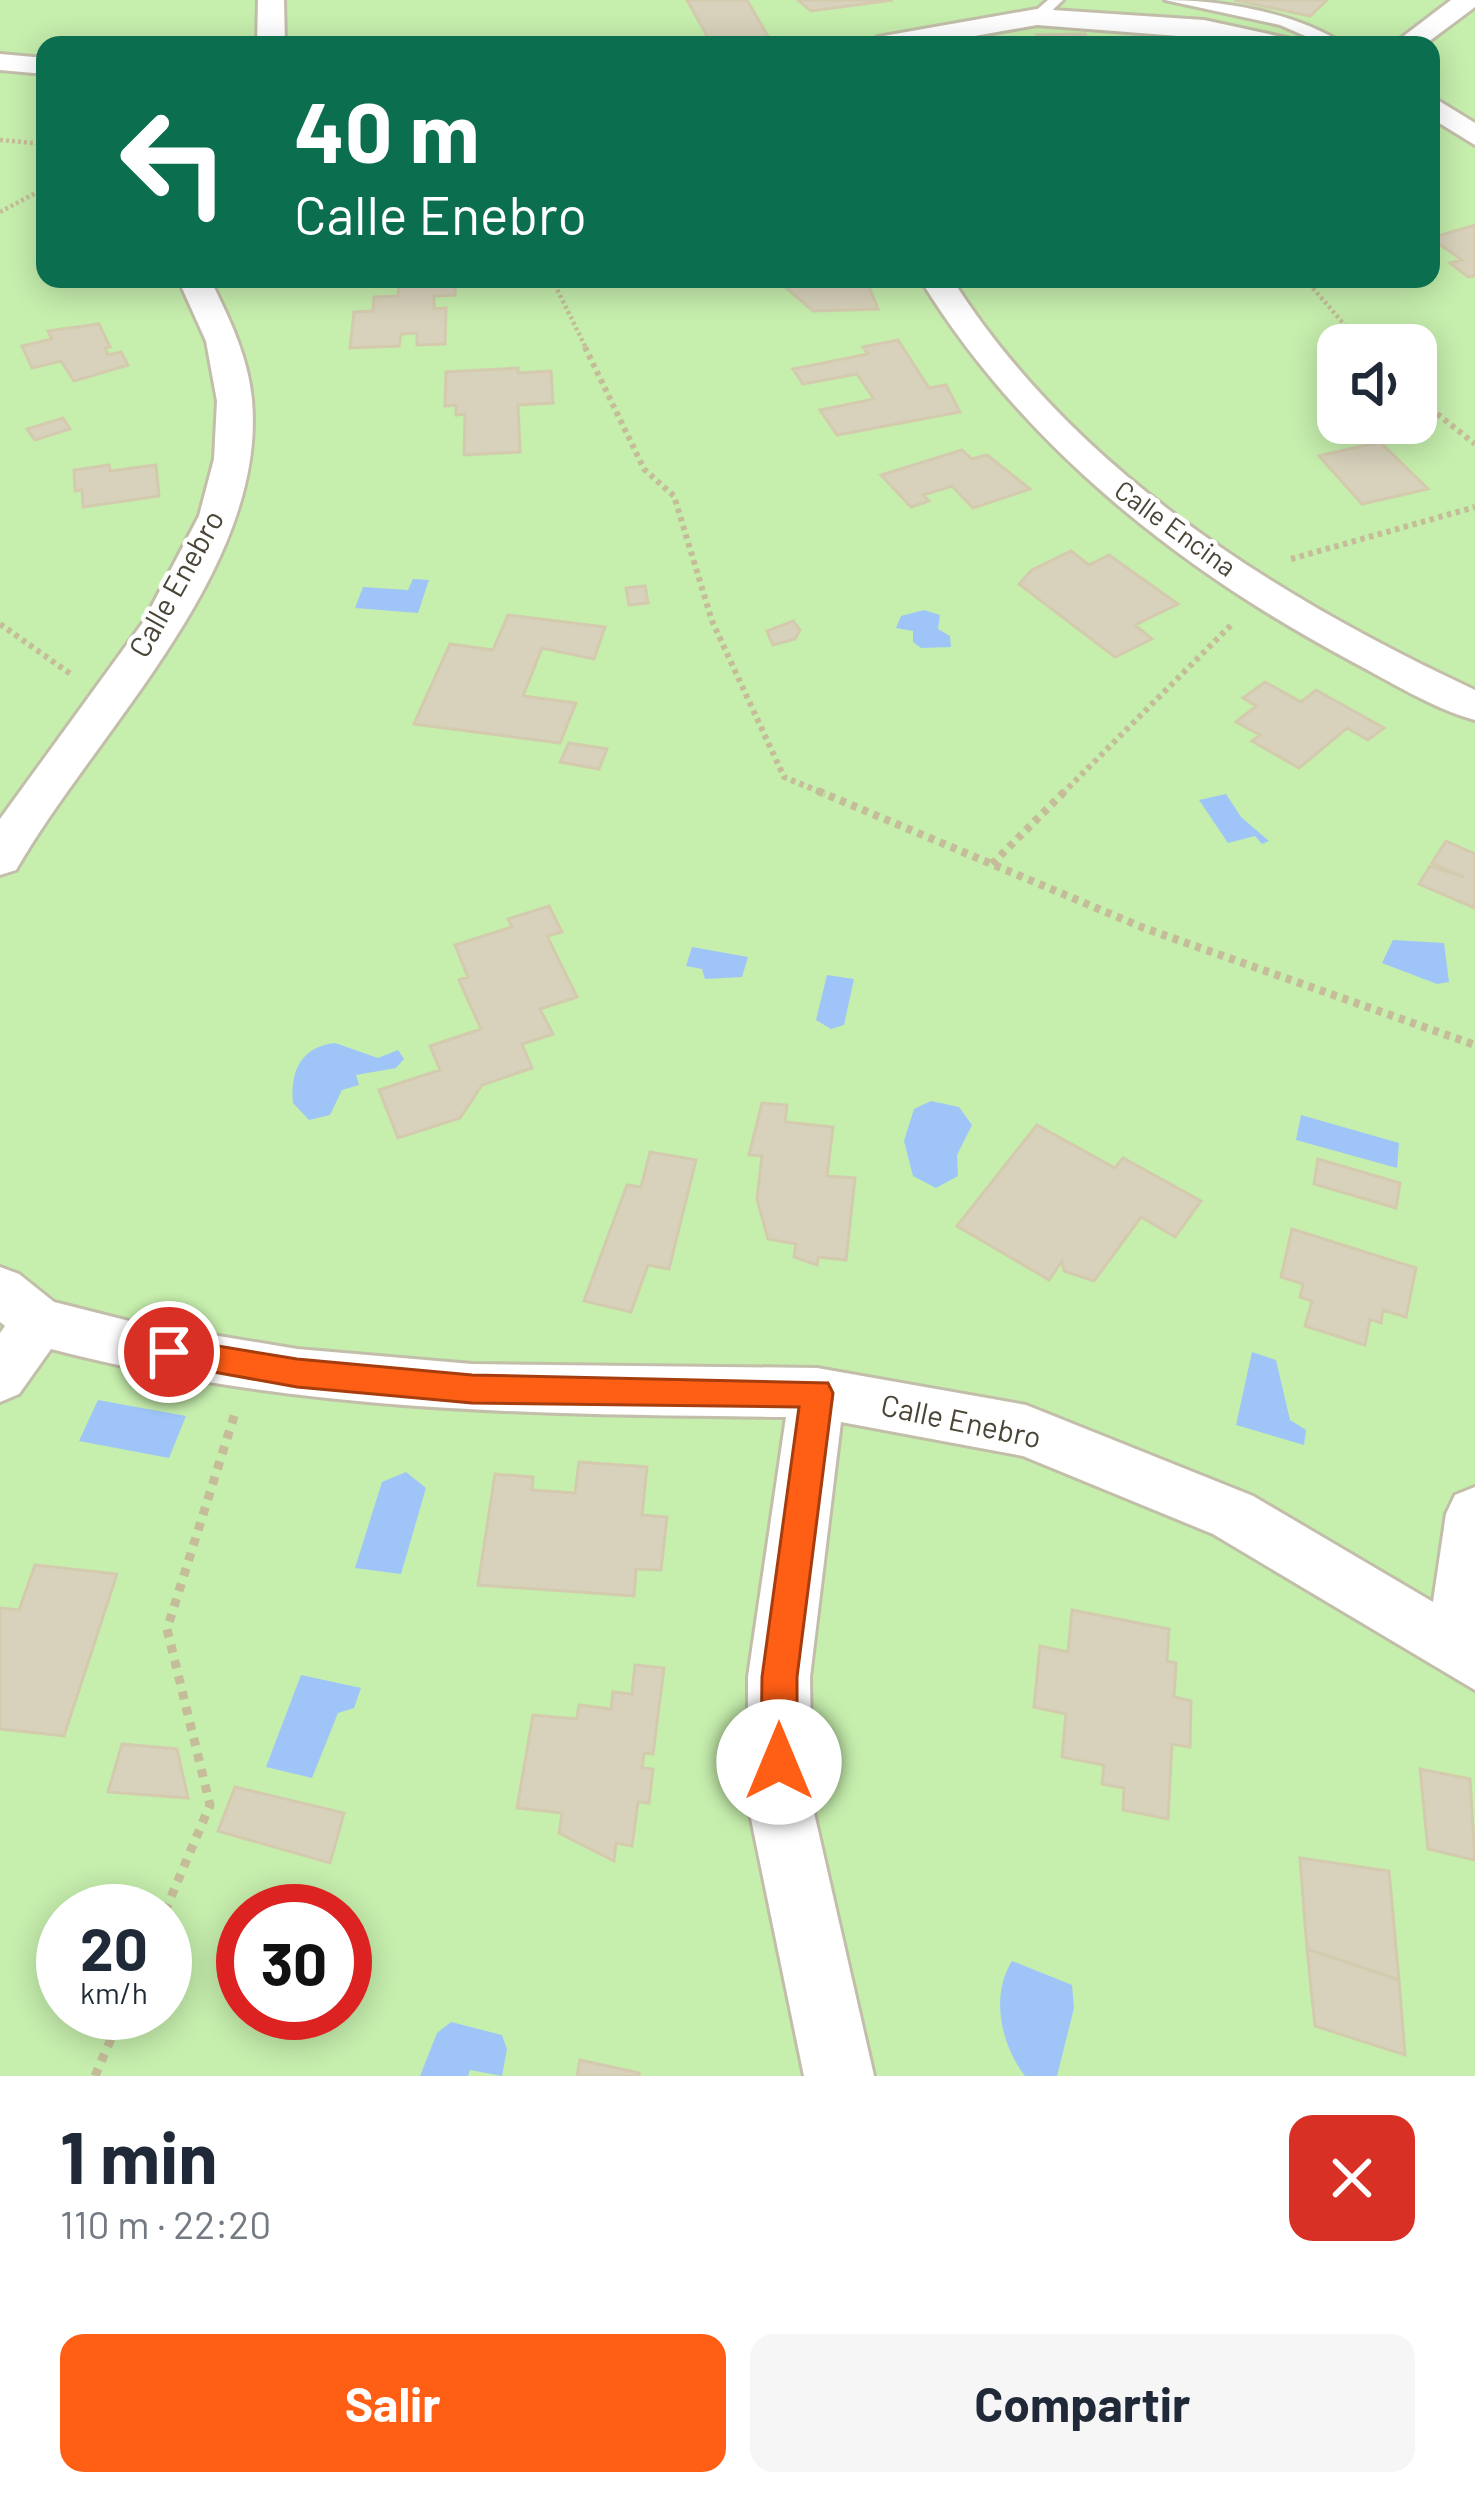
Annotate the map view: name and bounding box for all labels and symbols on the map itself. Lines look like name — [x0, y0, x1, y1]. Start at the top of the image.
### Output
street label: Calle Encina — [1109, 473, 1243, 582]
street label: Calle Enebro — [120, 503, 230, 663]
pin — [118, 1301, 220, 1403]
street label: Calle Enebro — [878, 1386, 1045, 1455]
position arrow — [716, 1699, 842, 1825]
speed limit sign: 30 — [216, 1884, 372, 2040]

